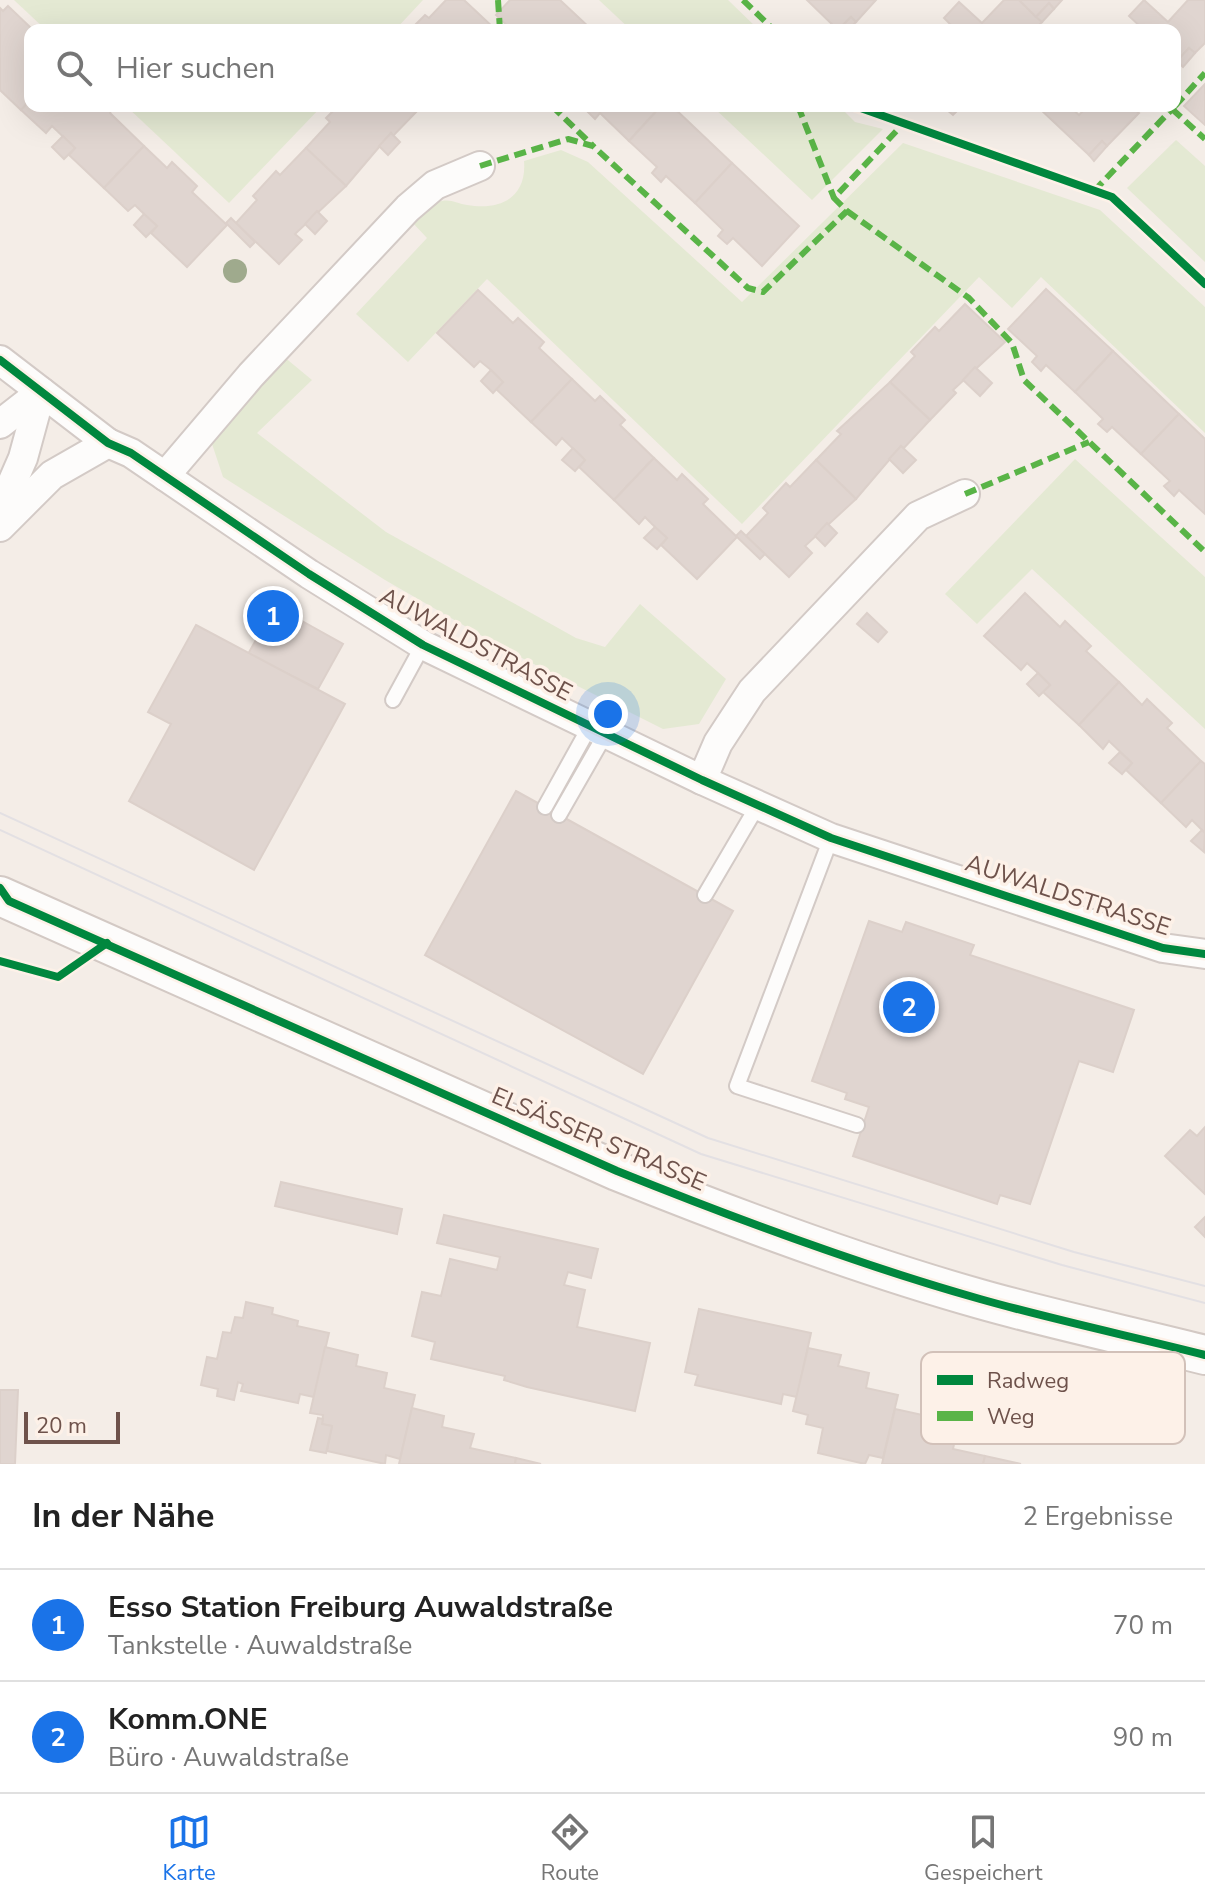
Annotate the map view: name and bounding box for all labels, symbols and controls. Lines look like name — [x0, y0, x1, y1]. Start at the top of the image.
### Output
search box — [24, 24, 1181, 112]
icon: search — [52, 46, 96, 90]
text: Hier suchen — [116, 48, 275, 89]
street label: AUWALDSTRASSE — [374, 580, 578, 708]
pin: 1 — [247, 586, 299, 646]
your location — [588, 694, 628, 734]
street label: AUWALDSTRASSE — [961, 847, 1175, 943]
pin: 2 — [883, 977, 935, 1037]
street label: ELSÄSSER STRASSE — [487, 1079, 711, 1199]
legend — [921, 1352, 1185, 1444]
text: Radweg — [987, 1366, 1069, 1396]
text: Weg — [987, 1402, 1035, 1432]
scale bar — [24, 1408, 120, 1444]
text: 20 m — [36, 1411, 87, 1441]
text: In der Nähe — [32, 1493, 214, 1539]
text: 2 Ergebnisse — [1023, 1499, 1173, 1534]
text: Esso Station Freiburg Auwaldstraße — [108, 1587, 613, 1628]
text: 1 — [50, 1608, 66, 1643]
text: 70 m — [1113, 1608, 1173, 1643]
text: Tankstelle · Auwaldstraße — [108, 1628, 412, 1663]
text: Komm.ONE — [108, 1699, 268, 1740]
text: 2 — [50, 1720, 66, 1755]
text: 90 m — [1113, 1720, 1173, 1755]
text: Büro · Auwaldstraße — [108, 1740, 349, 1775]
tab: Karte — [163, 1810, 216, 1888]
tab: Route — [541, 1810, 599, 1888]
tab: Gespeichert — [924, 1810, 1042, 1888]

